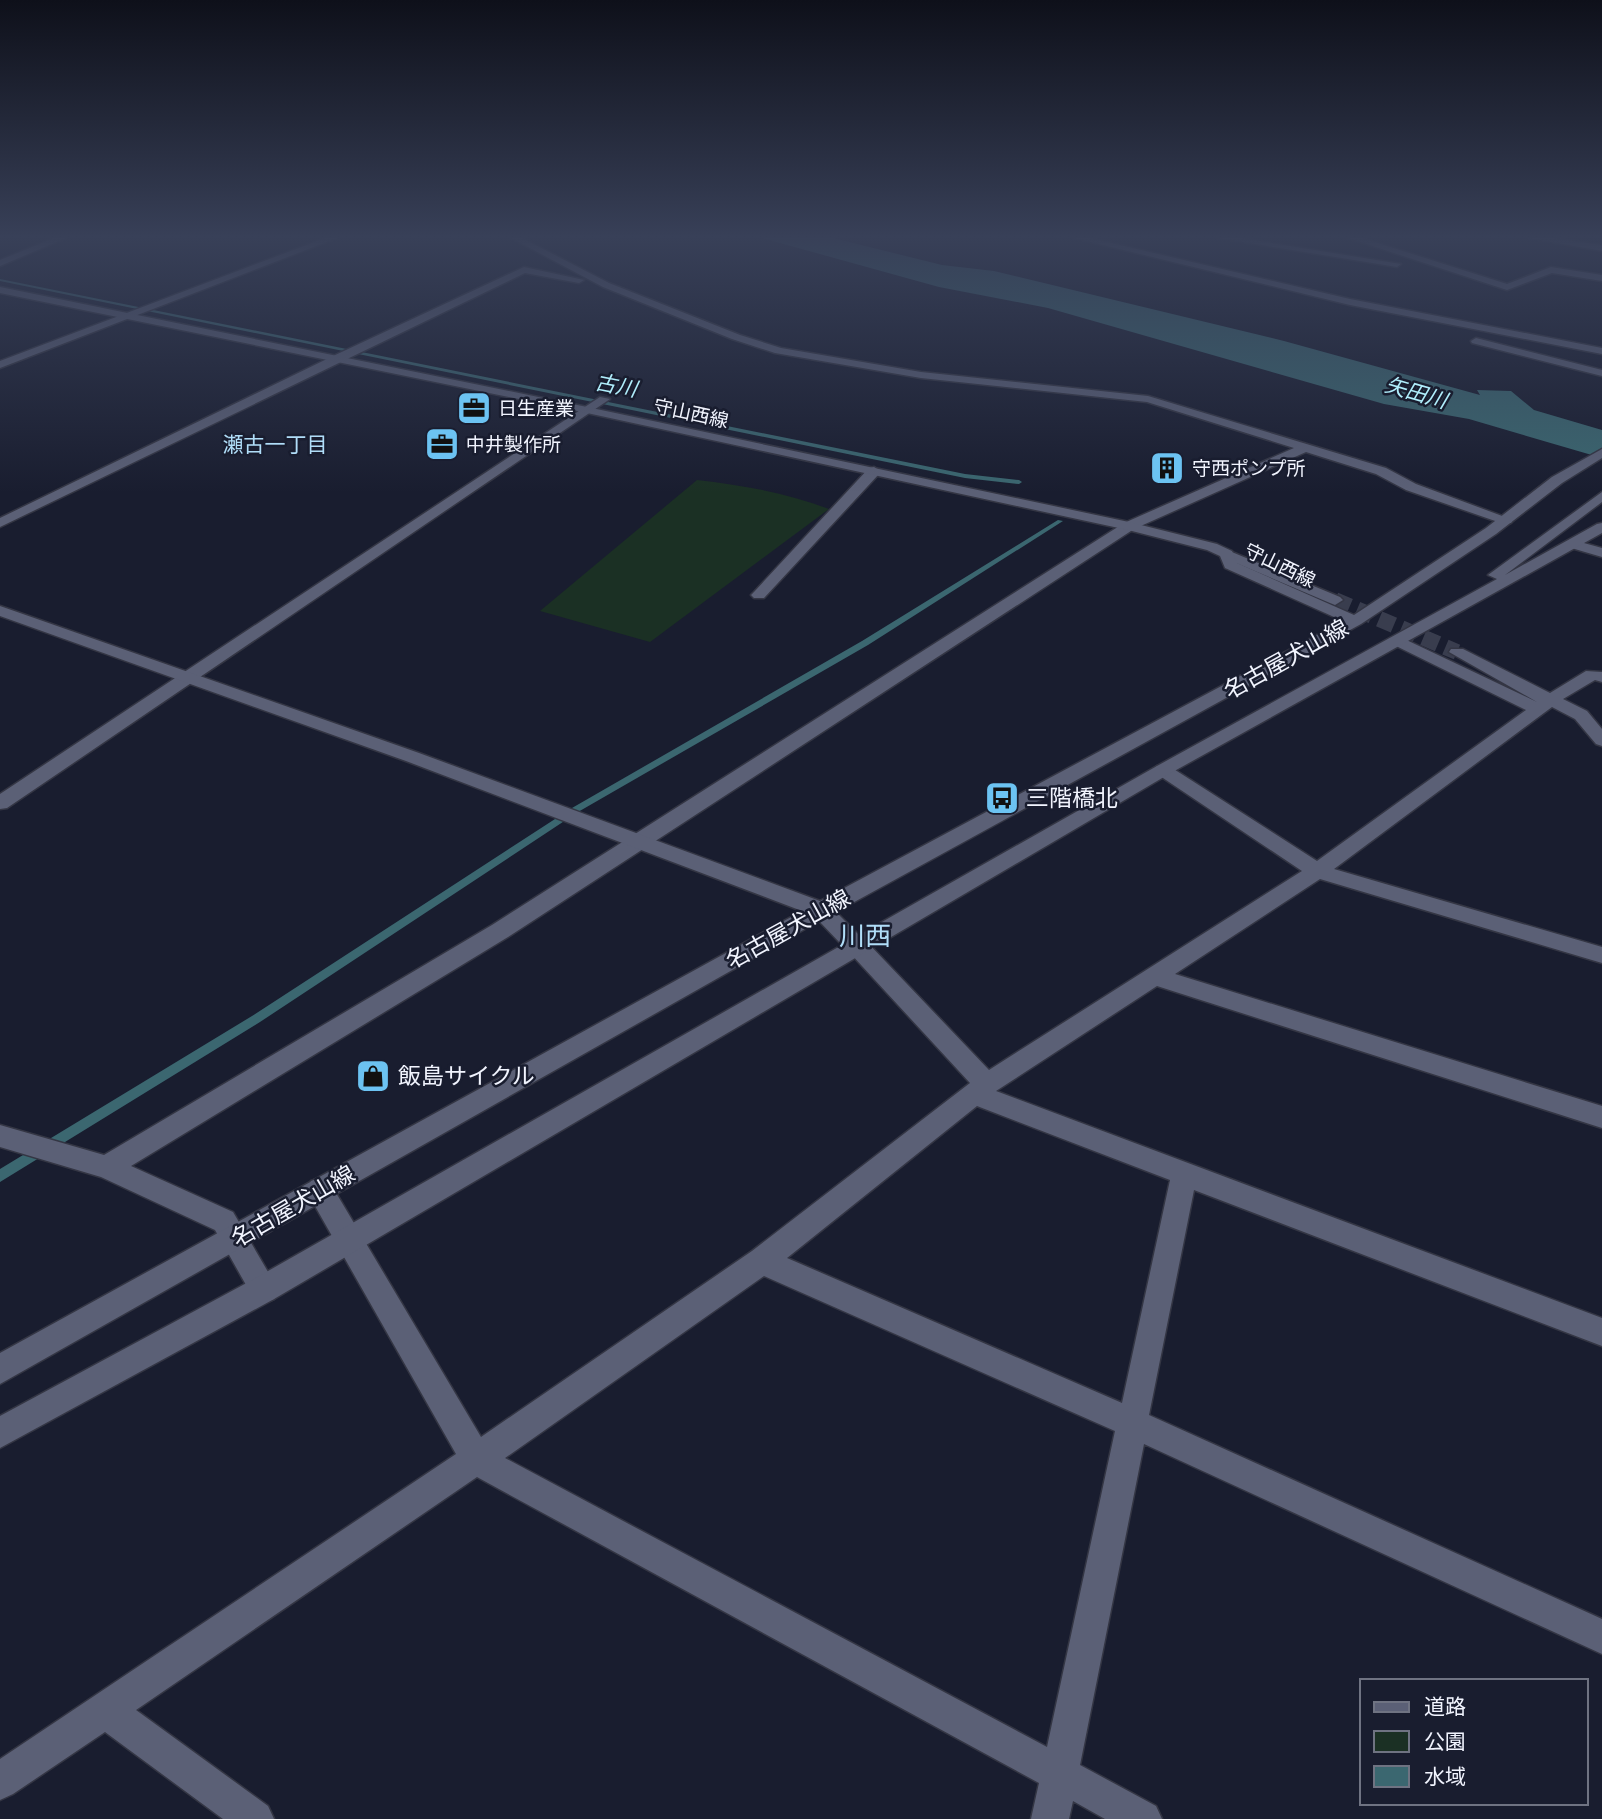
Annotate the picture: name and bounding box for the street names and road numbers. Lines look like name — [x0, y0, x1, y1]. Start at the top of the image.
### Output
street label: 守山西線 — [651, 393, 731, 433]
street label: 守山西線 — [1241, 538, 1319, 592]
street label: 名古屋犬山線 — [1218, 612, 1353, 705]
street label: 名古屋犬山線 — [720, 882, 855, 975]
street label: 名古屋犬山線 — [226, 1159, 360, 1253]

